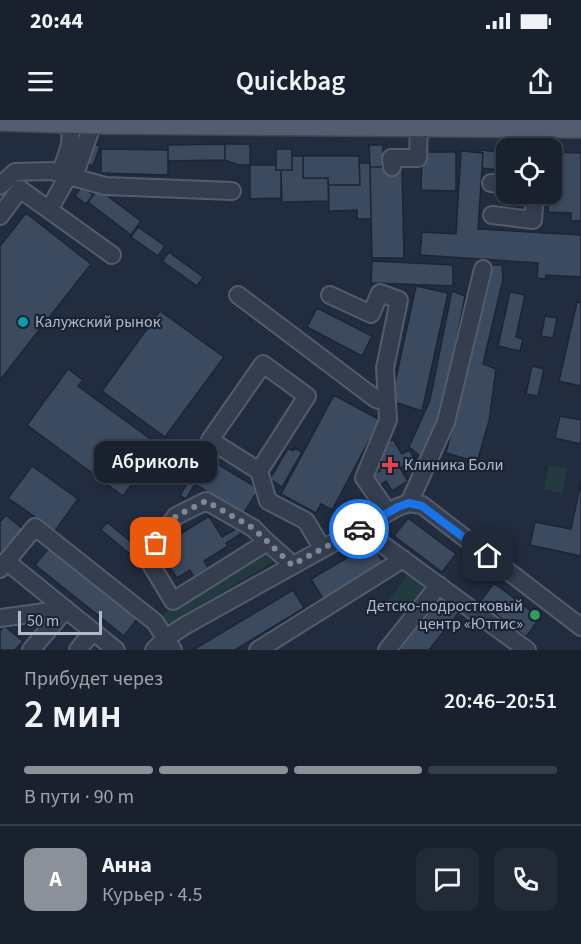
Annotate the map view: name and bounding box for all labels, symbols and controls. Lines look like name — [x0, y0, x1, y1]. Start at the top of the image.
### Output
text: 20:44 — [30, 5, 83, 37]
text: Quickbag — [236, 62, 345, 101]
icon: menu — [24, 65, 57, 98]
icon: share — [524, 65, 557, 98]
map controls — [496, 138, 562, 204]
button: locate — [496, 138, 562, 204]
place label: Калужский рынок — [35, 311, 161, 333]
marker: Калужский рынок — [16, 315, 30, 329]
callout: Абриколь — [94, 441, 218, 483]
text: Абриколь — [112, 448, 199, 476]
place label: Клиника Боли — [404, 454, 504, 476]
marker: Клиника Боли — [381, 456, 399, 474]
courier — [329, 499, 389, 559]
icon: car — [343, 513, 376, 546]
pin — [130, 517, 181, 568]
icon: bag — [139, 526, 172, 559]
pin — [462, 530, 513, 581]
icon: home — [471, 539, 504, 572]
place label: Детско-подростковый центр «Юттис» — [367, 595, 523, 635]
scale bar — [18, 608, 102, 636]
marker: Детско-подростковый центр «Юттис» — [528, 608, 542, 622]
text: 50 m — [27, 610, 59, 632]
text: Прибудет через — [24, 665, 163, 693]
text: 20:46–20:51 — [444, 685, 557, 717]
text: 2 мин — [24, 687, 122, 743]
text: В пути · 90 m — [24, 783, 134, 811]
button: chat — [416, 848, 479, 911]
button: phone — [494, 848, 557, 911]
text: Анна — [102, 849, 152, 881]
text: А — [49, 863, 62, 895]
text: Курьер · 4.5 — [102, 881, 202, 909]

